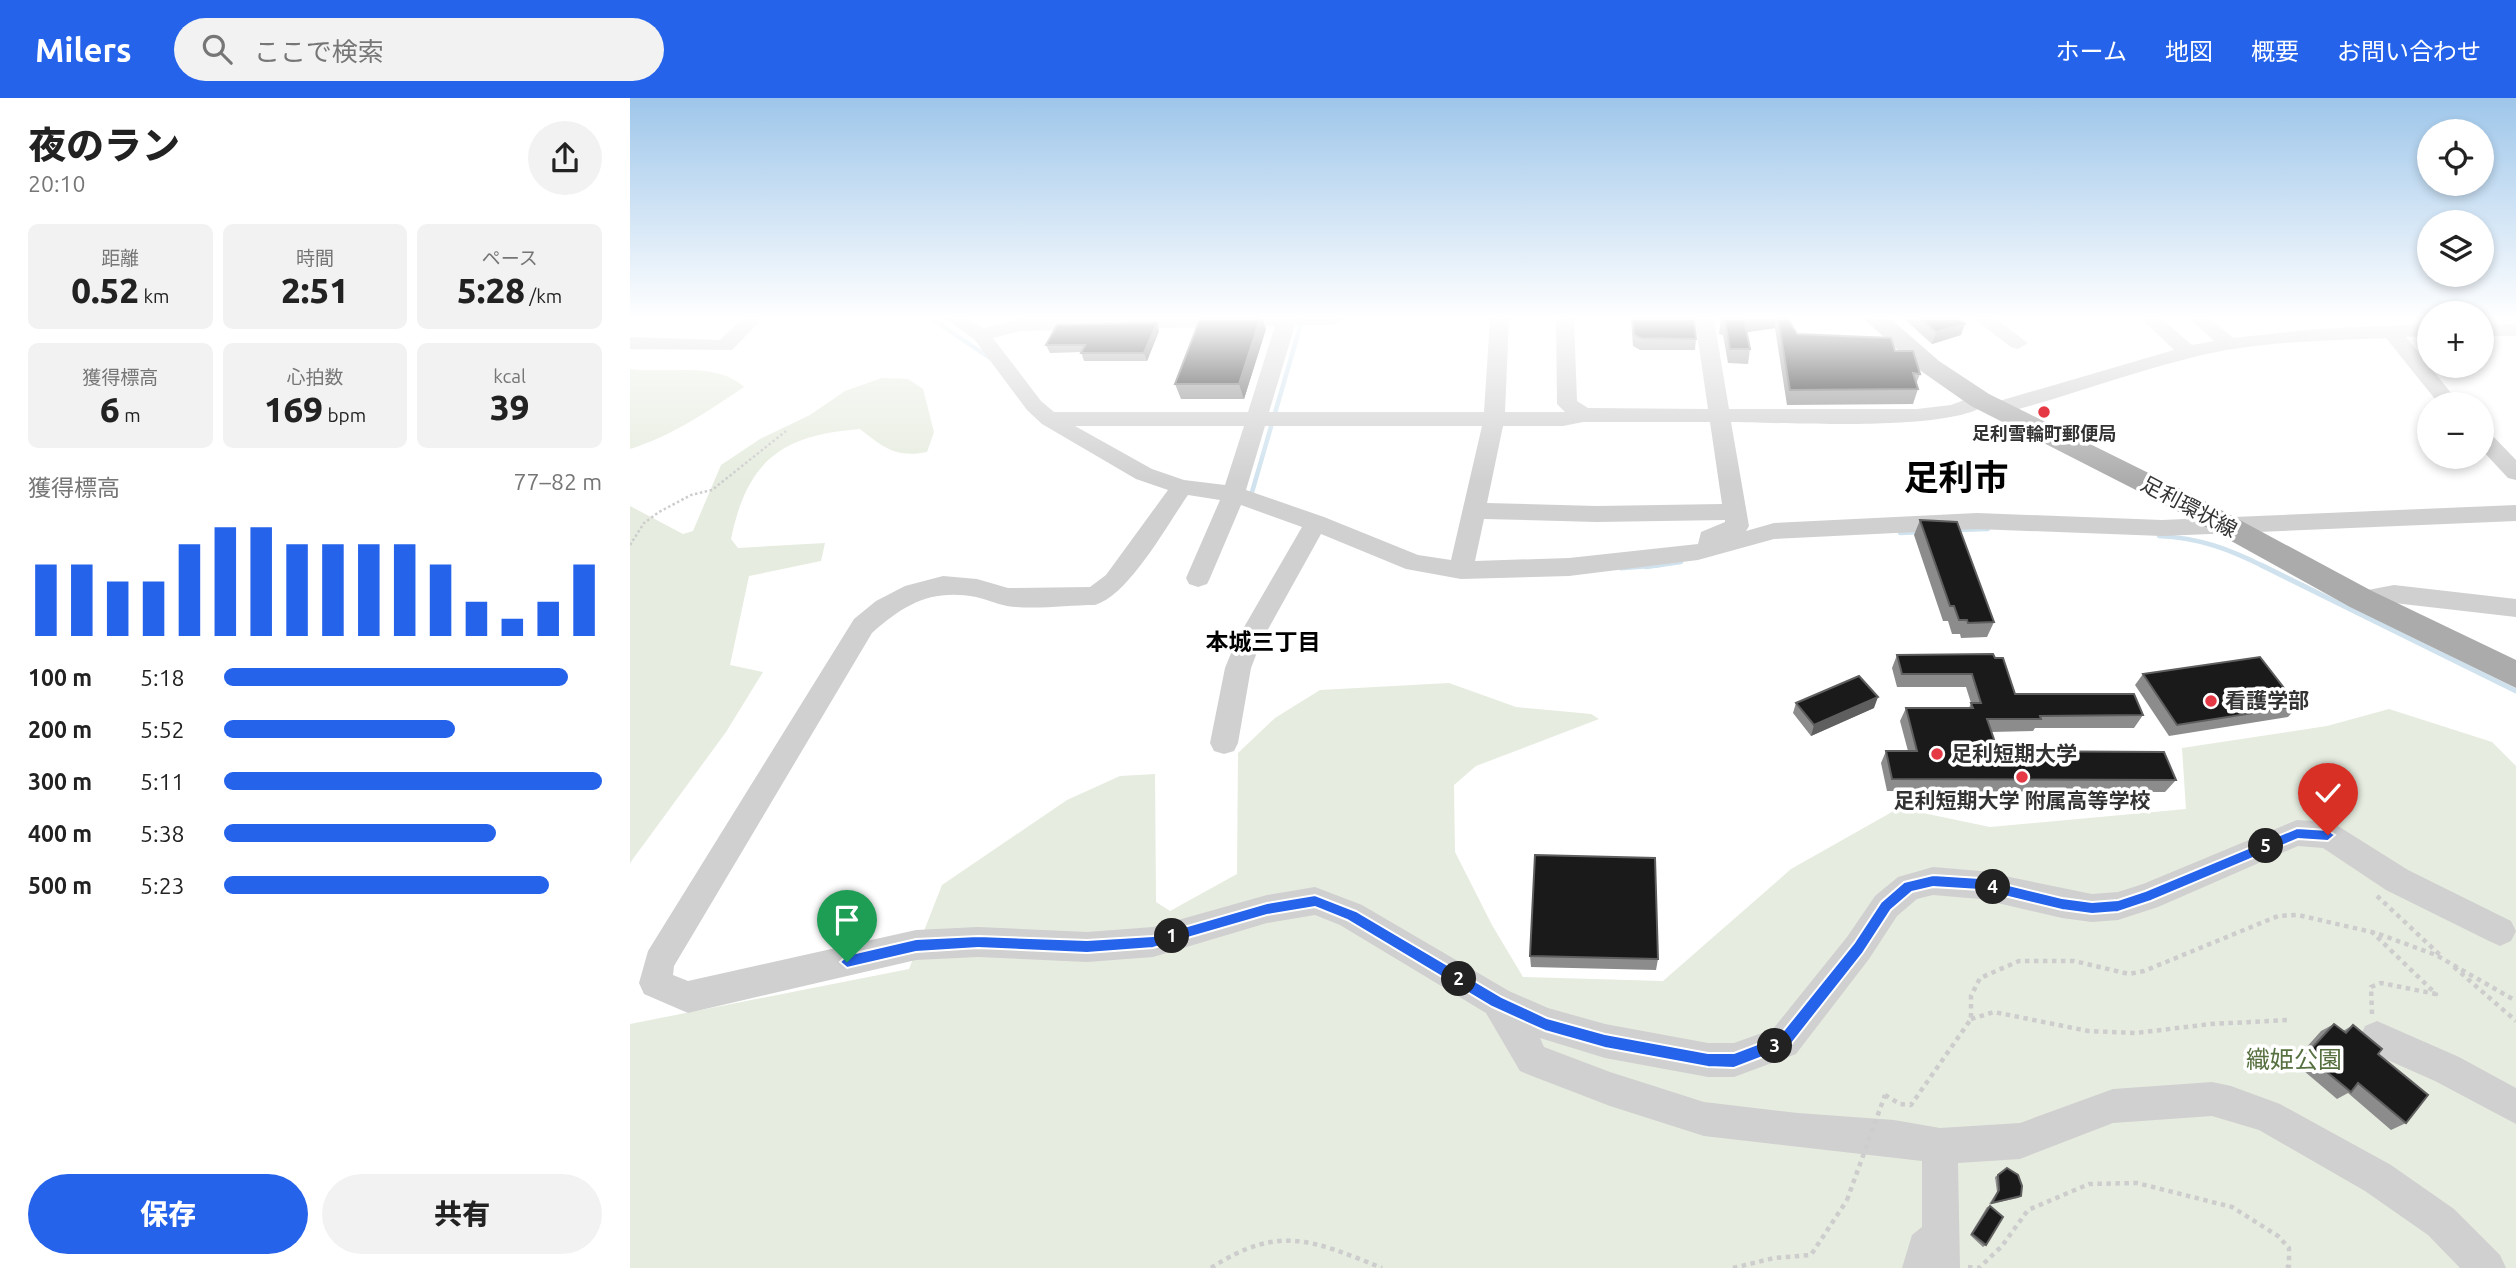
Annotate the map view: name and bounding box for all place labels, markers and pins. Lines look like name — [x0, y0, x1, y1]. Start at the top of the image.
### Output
marker: 足利雪輪町郵便局 — [2036, 404, 2052, 420]
place label: 足利雪輪町郵便局 — [1972, 423, 2116, 443]
place label: 看護学部 — [2225, 688, 2309, 712]
marker: 看護学部 — [2203, 693, 2219, 709]
place label: 足利短期大学 — [1951, 741, 2077, 765]
marker: 足利短期大学 — [1929, 746, 1945, 762]
pin — [2298, 763, 2358, 835]
marker: 足利短期大学 附属高等学校 — [2014, 769, 2030, 785]
place label: 足利短期大学 附属高等学校 — [1894, 788, 2150, 812]
pin: 5 — [2248, 828, 2284, 864]
pin: 4 — [1976, 870, 2010, 904]
pin — [817, 890, 877, 962]
pin: 1 — [1154, 918, 1190, 954]
pin: 2 — [1442, 962, 1476, 996]
pin: 3 — [1758, 1028, 1792, 1063]

